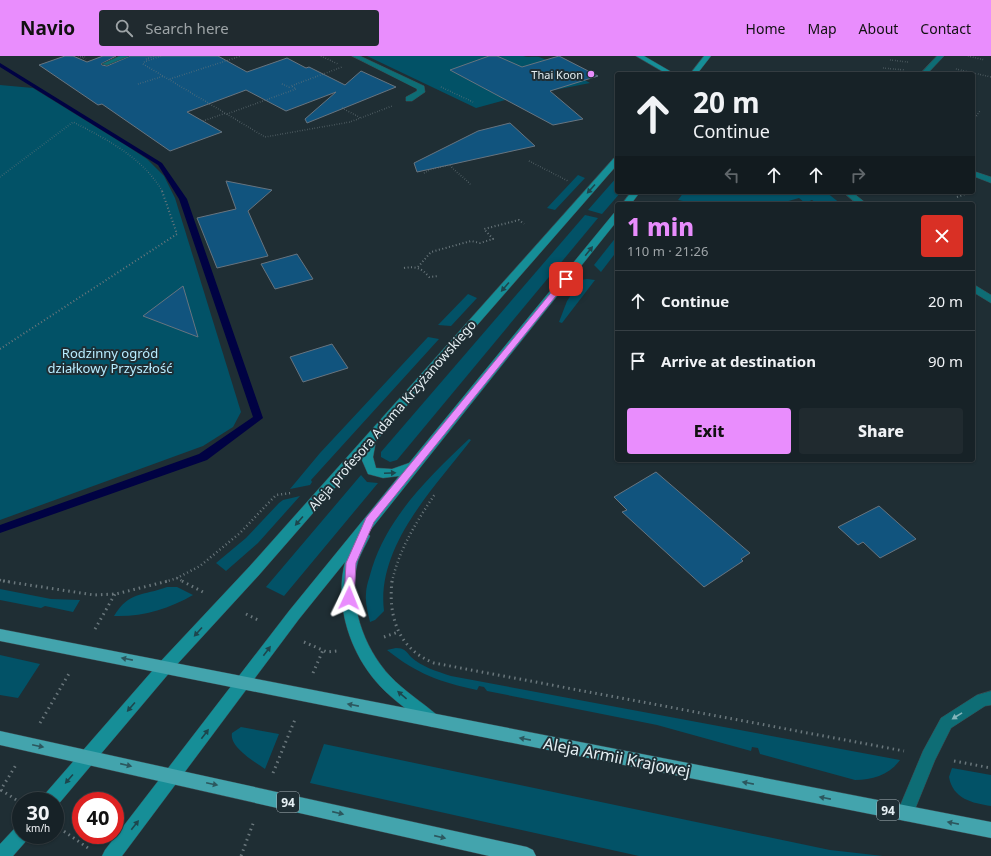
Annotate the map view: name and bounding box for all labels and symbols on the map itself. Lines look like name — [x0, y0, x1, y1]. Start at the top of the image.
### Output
place label: Thai Koon — [531, 67, 583, 82]
marker: Thai Koon — [586, 69, 596, 79]
one-way arrow — [587, 185, 596, 194]
one-way arrow — [584, 245, 593, 256]
pin — [549, 262, 583, 296]
one-way arrow — [500, 281, 509, 292]
street label: Aleja profesora Adama Krzyżanowskiego — [304, 316, 480, 514]
park label: Rodzinny ogród działkowy Przyszłość — [48, 344, 172, 377]
one-way arrow — [383, 470, 396, 477]
one-way arrow — [294, 515, 303, 526]
position arrow — [328, 577, 370, 619]
one-way arrow — [193, 627, 203, 637]
one-way arrow — [263, 646, 271, 656]
one-way arrow — [121, 656, 133, 662]
one-way arrow — [397, 691, 408, 700]
one-way arrow — [347, 701, 359, 707]
one-way arrow — [126, 702, 135, 712]
one-way arrow — [951, 713, 963, 720]
one-way arrow — [201, 728, 209, 739]
street label: Aleja Armii Krajowej — [542, 732, 692, 782]
one-way arrow — [519, 735, 531, 741]
one-way arrow — [32, 744, 44, 750]
one-way arrow — [120, 763, 132, 769]
one-way arrow — [65, 774, 74, 784]
one-way arrow — [742, 779, 754, 785]
one-way arrow — [205, 782, 218, 788]
speed limit sign: 40 — [72, 792, 124, 844]
road number: 94 — [277, 792, 299, 812]
one-way arrow — [819, 794, 831, 800]
road number: 94 — [877, 800, 899, 820]
one-way arrow — [332, 811, 344, 817]
one-way arrow — [947, 819, 959, 825]
one-way arrow — [131, 820, 139, 831]
one-way arrow — [434, 834, 446, 840]

